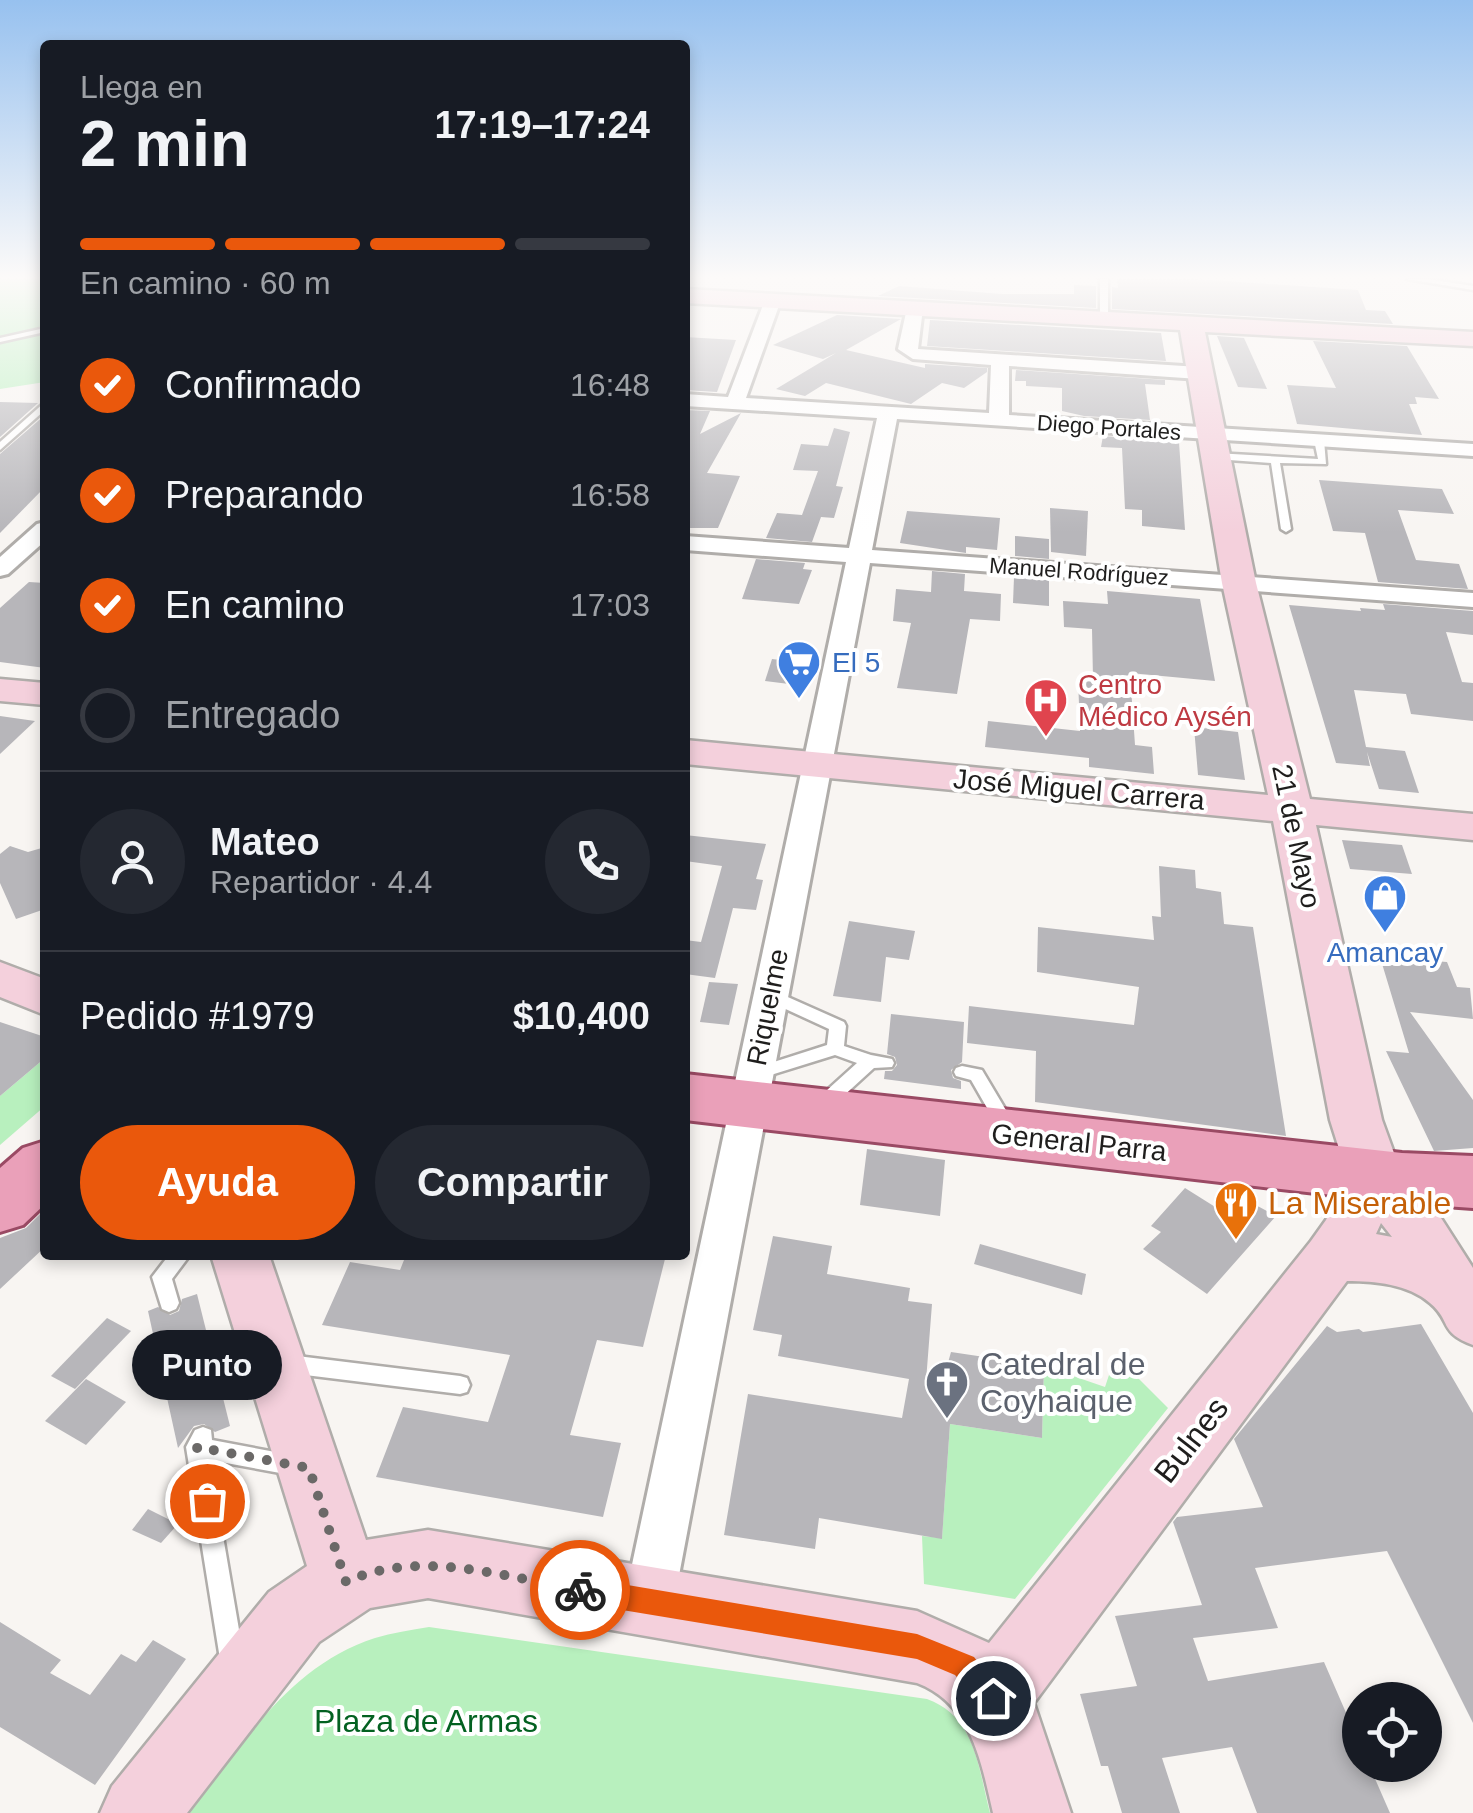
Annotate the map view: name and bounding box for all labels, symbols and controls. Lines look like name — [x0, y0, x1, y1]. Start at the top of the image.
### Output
text: Llega en — [80, 69, 203, 105]
text: 17:19–17:24 — [434, 104, 650, 146]
text: 2 min — [80, 107, 250, 180]
text: En camino · 60 m — [80, 265, 331, 301]
icon: check — [80, 358, 135, 413]
text: Confirmado — [165, 364, 361, 406]
text: 16:48 — [570, 367, 650, 403]
street label: Diego Portales — [1036, 410, 1182, 445]
icon: check — [80, 468, 135, 523]
text: Preparando — [165, 474, 364, 516]
text: 16:58 — [570, 477, 650, 513]
street label: Manuel Rodríguez — [988, 553, 1170, 590]
icon: check — [80, 578, 135, 633]
text: En camino — [165, 584, 345, 626]
text: 17:03 — [570, 587, 650, 623]
supermarket icon: El 5 — [776, 639, 822, 700]
place label: El 5 — [832, 647, 880, 678]
place label: Centro Médico Aysén — [1078, 669, 1252, 732]
hospital icon: Centro Médico Aysén — [1023, 677, 1069, 738]
text: Entregado — [165, 694, 340, 736]
street label: 21 de Mayo — [1266, 761, 1327, 911]
street label: José Miguel Carrera — [952, 763, 1206, 816]
button: person — [80, 809, 185, 914]
button: phone — [545, 809, 650, 914]
text: Mateo — [210, 821, 320, 863]
text: Repartidor · 4.4 — [210, 864, 432, 900]
shop icon: Amancay — [1362, 873, 1408, 934]
place label: Amancay — [1327, 937, 1443, 968]
street label: Riquelme — [741, 946, 794, 1068]
text: Pedido #1979 — [80, 995, 315, 1037]
text: $10,400 — [513, 995, 650, 1037]
street label: General Parra — [990, 1118, 1168, 1167]
button: Ayuda — [80, 1125, 355, 1240]
button: Compartir — [375, 1125, 650, 1240]
restaurant icon: La Miserable — [1213, 1180, 1259, 1241]
place label: La Miserable — [1268, 1185, 1451, 1221]
callout: Punto — [132, 1331, 282, 1401]
place label: Catedral de Coyhaique — [980, 1346, 1145, 1419]
text: Punto — [162, 1347, 252, 1383]
church icon: Catedral de Coyhaique — [924, 1359, 970, 1420]
street label: Bulnes — [1147, 1390, 1235, 1490]
pin — [165, 1459, 250, 1544]
icon: bag — [180, 1474, 235, 1529]
courier — [530, 1540, 630, 1640]
icon: bike — [553, 1563, 608, 1618]
pin — [951, 1656, 1036, 1741]
icon: home — [966, 1671, 1021, 1726]
map controls — [1342, 1682, 1442, 1782]
button: locate — [1342, 1682, 1442, 1782]
park label: Plaza de Armas — [314, 1703, 538, 1739]

